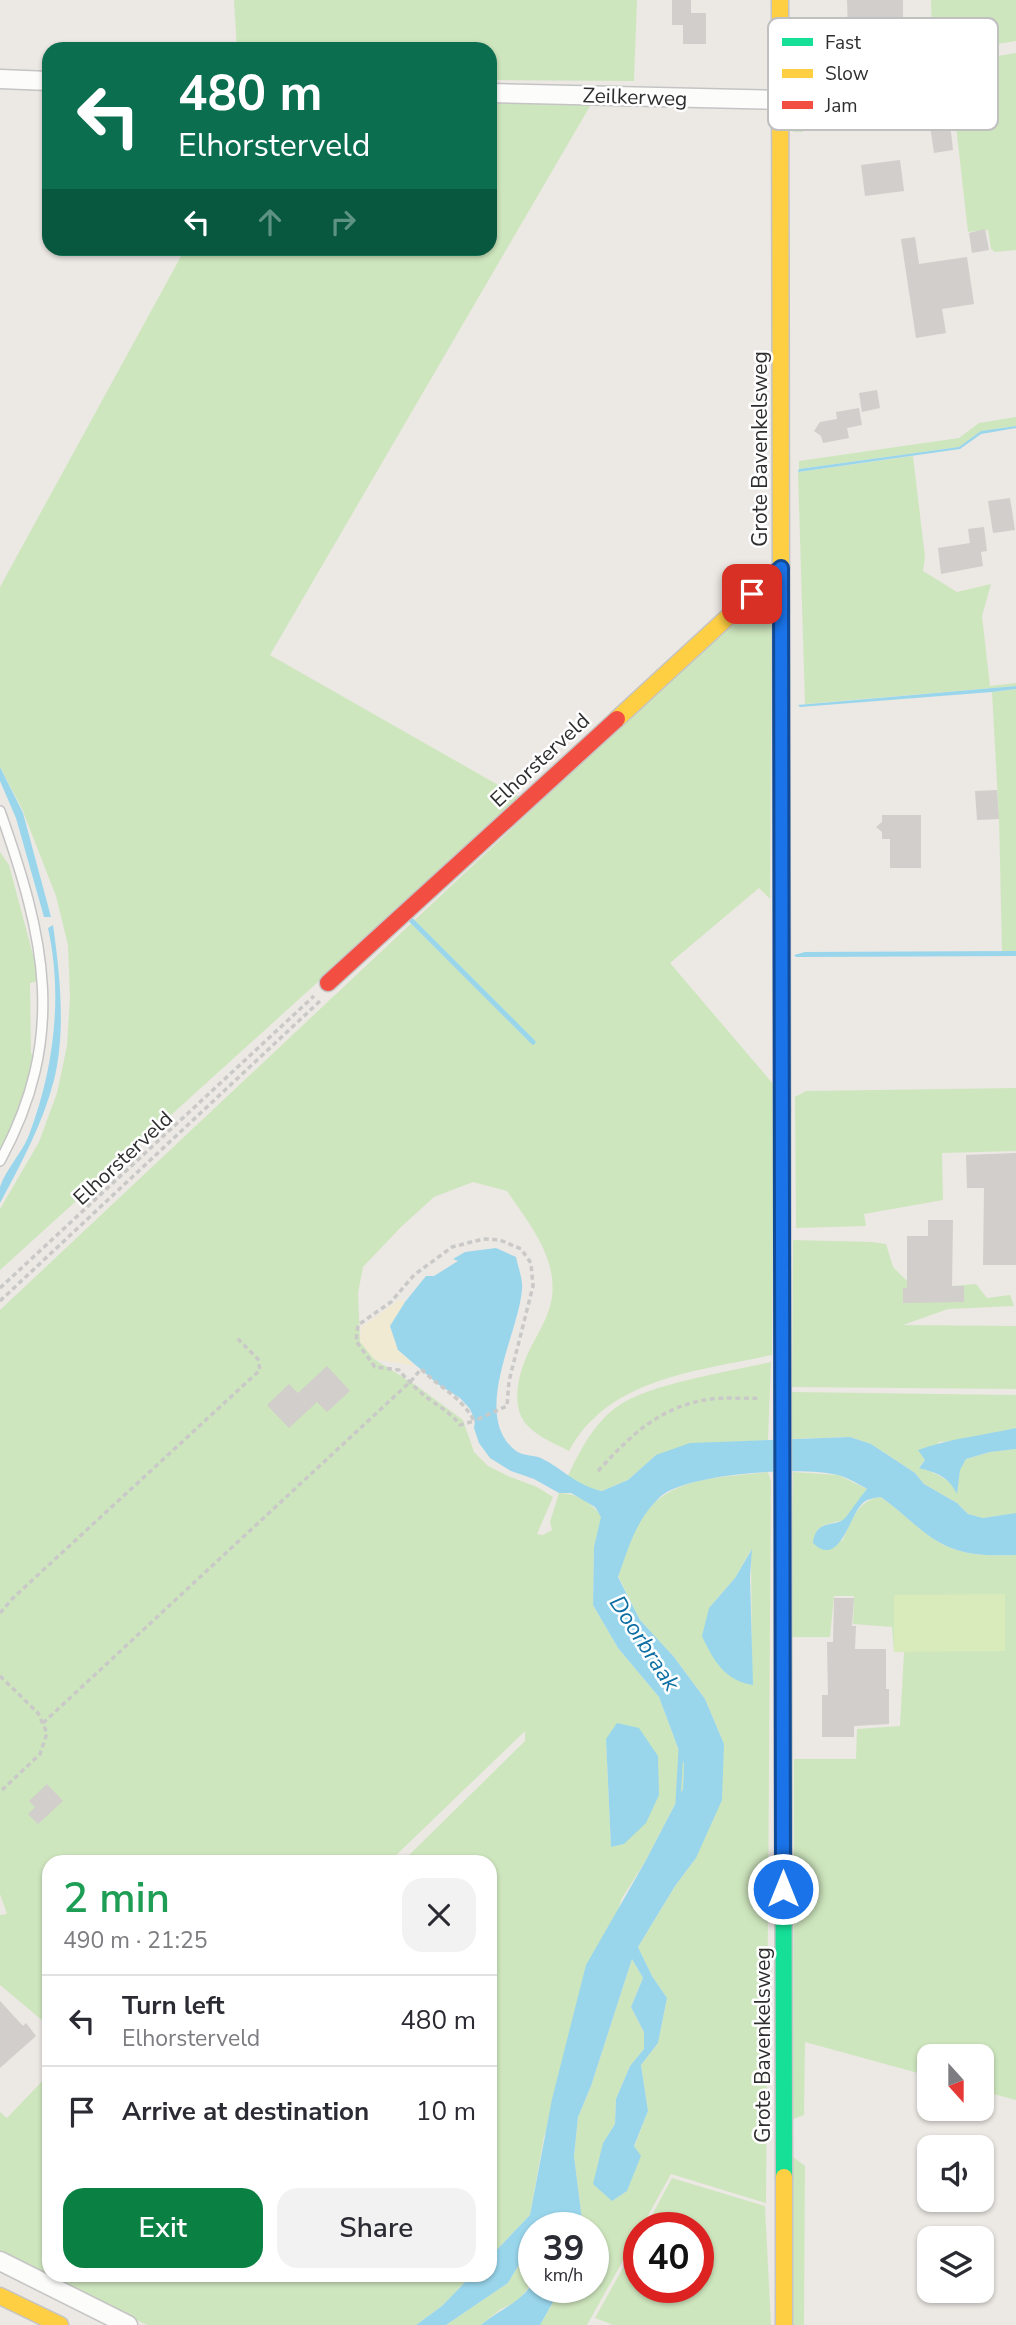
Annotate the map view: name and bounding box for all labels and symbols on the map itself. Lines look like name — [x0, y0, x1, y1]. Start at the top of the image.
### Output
legend — [768, 18, 998, 130]
text: Fast — [825, 30, 861, 56]
text: Slow — [825, 61, 869, 87]
street label: Zeilkerweg — [582, 81, 688, 113]
text: Jam — [824, 93, 858, 119]
street label: Grote Bavenkelsweg — [746, 351, 774, 547]
pin — [722, 564, 782, 624]
street label: Elhorsterveld — [484, 707, 596, 813]
street label: Elhorsterveld — [67, 1105, 179, 1211]
water label: Doorbraak — [602, 1589, 687, 1698]
position arrow — [746, 1852, 820, 1926]
street label: Grote Bavenkelsweg — [749, 1947, 777, 2143]
north arrow — [917, 2044, 994, 2121]
speed limit sign: 40 — [623, 2212, 714, 2303]

